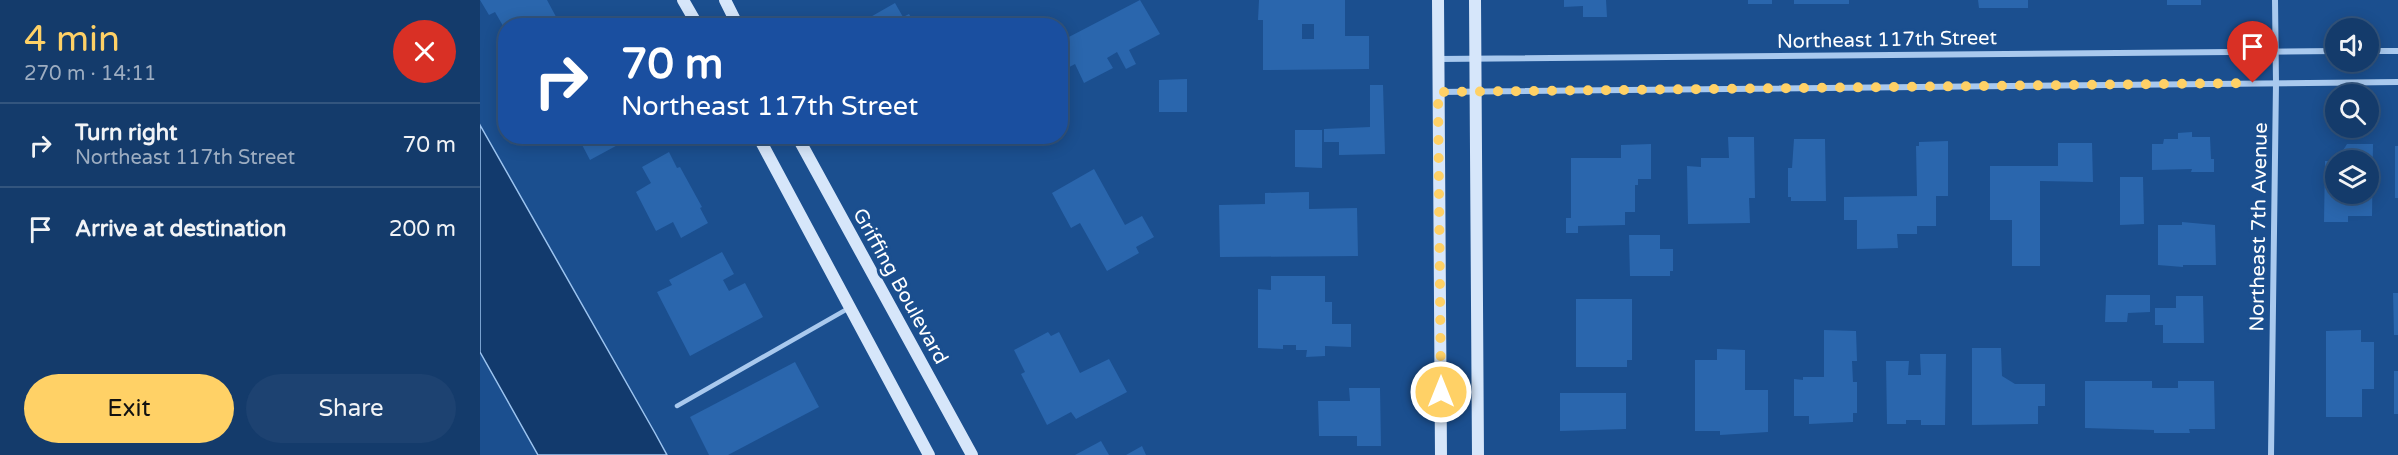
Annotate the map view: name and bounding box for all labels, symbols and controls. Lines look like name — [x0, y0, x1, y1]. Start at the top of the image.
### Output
text: 4 min — [24, 18, 120, 61]
map controls — [2325, 18, 2379, 204]
button: sound — [2325, 18, 2379, 72]
button: close — [393, 20, 456, 83]
pin — [2227, 21, 2278, 83]
street label: Northeast 117th Street — [1777, 26, 1998, 54]
icon: arrive — [2236, 30, 2269, 63]
text: 70 m — [621, 39, 723, 90]
icon: right — [522, 42, 600, 120]
text: 270 m · 14:11 — [24, 62, 156, 86]
button: search — [2325, 84, 2379, 138]
text: Northeast 117th Street — [621, 90, 918, 123]
text: Turn right — [75, 120, 177, 146]
street label: Northeast 7th Avenue — [2245, 122, 2273, 332]
icon: right — [24, 129, 57, 162]
text: 70 m — [402, 132, 456, 158]
text: Northeast 117th Street — [75, 146, 295, 170]
button: layers — [2325, 150, 2379, 204]
street label: Griffing Boulevard — [847, 204, 953, 369]
icon: arrive — [24, 213, 57, 246]
text: Arrive at destination — [75, 216, 286, 242]
text: 200 m — [389, 216, 456, 242]
position arrow — [1409, 360, 1473, 424]
button: Exit — [24, 374, 234, 443]
button: Share — [246, 374, 456, 443]

